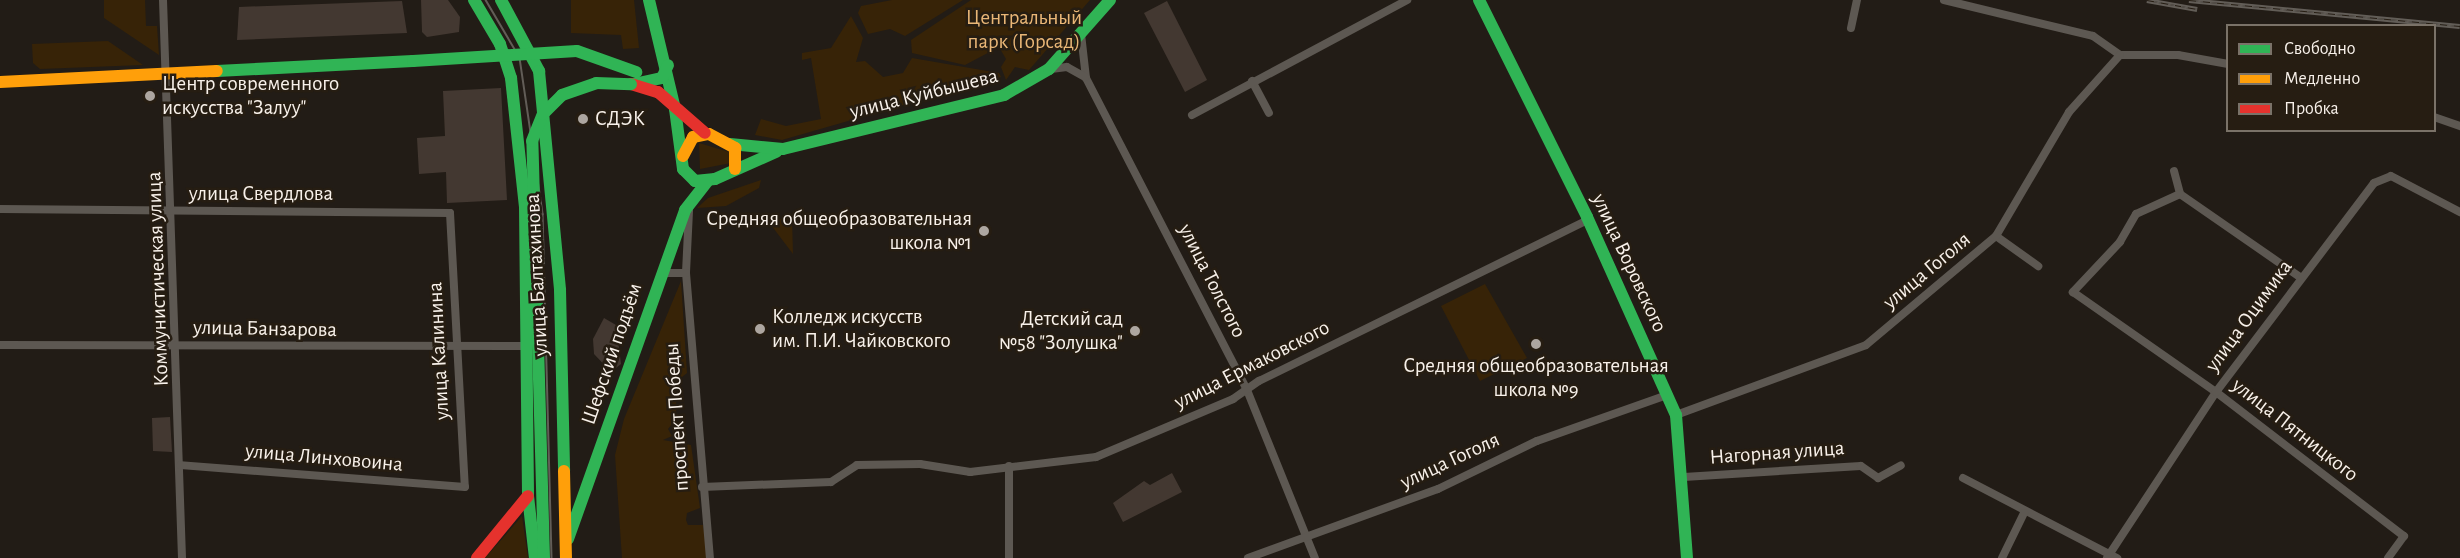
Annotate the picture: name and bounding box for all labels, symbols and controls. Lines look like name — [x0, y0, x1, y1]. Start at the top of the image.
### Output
park label: Центральный парк (Горсад) — [966, 5, 1082, 55]
legend — [2226, 24, 2436, 132]
text: Свободно — [2284, 40, 2356, 58]
street label: улица Куйбышева — [847, 63, 1001, 125]
text: Медленно — [2284, 70, 2360, 88]
place label: Центр современного искусства "Залуу" — [162, 71, 339, 121]
marker: Центр современного искусства "Залуу" — [143, 89, 157, 103]
text: Пробка — [2284, 100, 2339, 118]
place label: СДЭК — [595, 106, 645, 132]
marker: СДЭК — [576, 112, 590, 126]
street label: Коммунистическая улица — [142, 171, 174, 387]
street label: улица Свердлова — [189, 181, 333, 207]
street label: улица Воровского — [1586, 190, 1672, 336]
street label: улица Балтахинова — [520, 193, 554, 357]
place label: Средняя общеобразовательная школа №1 — [706, 206, 972, 256]
street label: улица Толстого — [1173, 220, 1251, 342]
marker: Средняя общеобразовательная школа №1 — [977, 224, 991, 238]
street label: улица Гоголя — [1878, 227, 1976, 315]
street label: улица Оцимика — [2200, 255, 2298, 377]
street label: Шефский подъём — [576, 280, 648, 428]
street label: улица Калинина — [423, 281, 455, 421]
place label: Колледж искусств им. П.И. Чайковского — [772, 304, 951, 354]
place label: Детский сад №58 "Золушка" — [999, 306, 1123, 356]
street label: улица Банзарова — [193, 315, 337, 343]
street label: улица Ермаковского — [1170, 315, 1334, 415]
marker: Колледж искусств им. П.И. Чайковского — [753, 322, 767, 336]
marker: Детский сад №58 "Золушка" — [1128, 324, 1142, 338]
marker: Средняя общеобразовательная школа №9 — [1529, 337, 1543, 351]
street label: проспект Победы — [659, 342, 695, 492]
place label: Средняя общеобразовательная школа №9 — [1403, 353, 1669, 403]
street label: улица Пятницкого — [2227, 373, 2363, 487]
street label: улица Гоголя — [1396, 427, 1504, 495]
street label: Нагорная улица — [1709, 436, 1845, 470]
street label: улица Линховоина — [244, 439, 404, 477]

